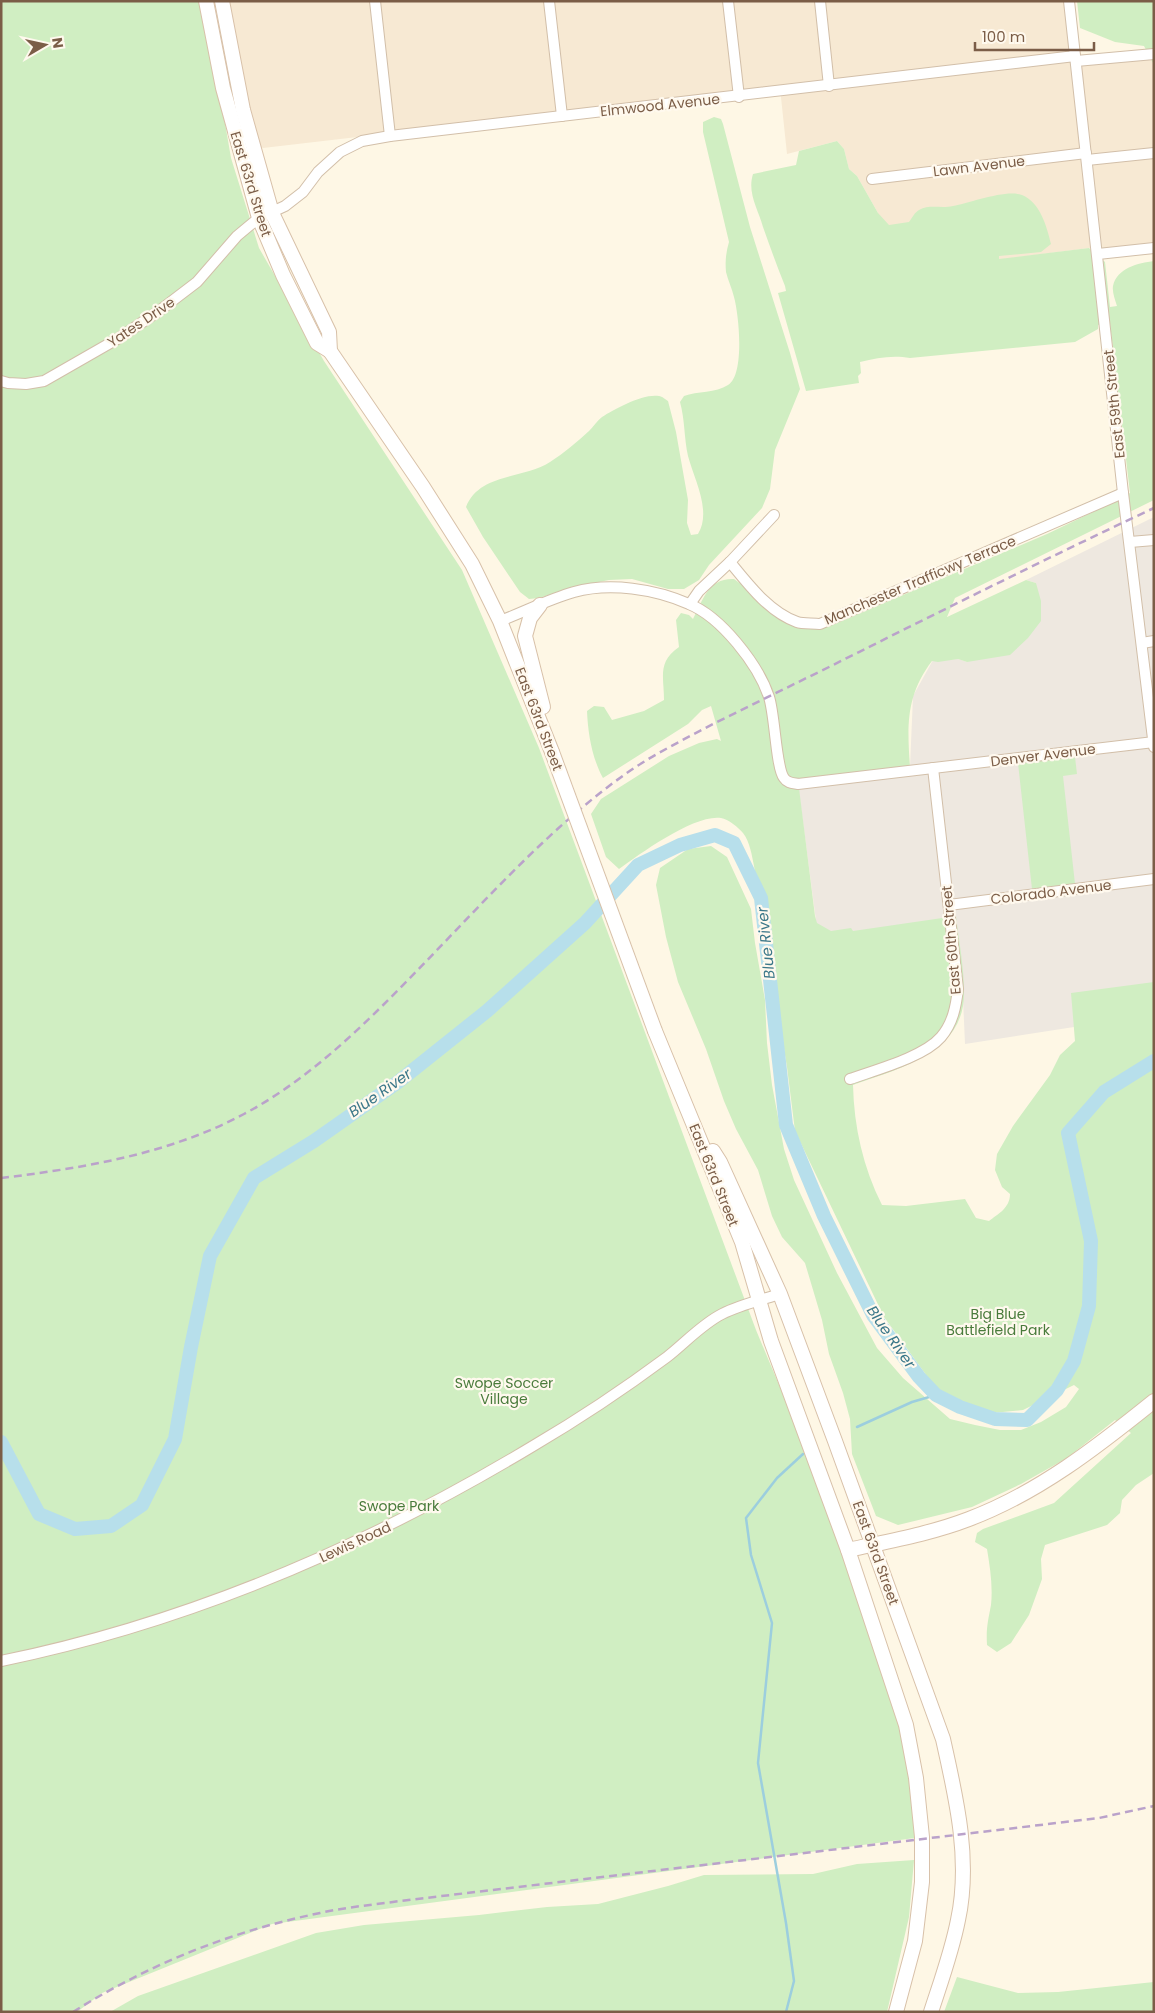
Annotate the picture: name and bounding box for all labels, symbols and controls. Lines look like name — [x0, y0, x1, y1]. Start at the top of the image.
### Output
north arrow — [20, 20, 70, 70]
scale bar — [975, 20, 1094, 52]
text: 100 m — [982, 26, 1025, 47]
text: N — [47, 36, 69, 50]
street label: Elmwood Avenue — [599, 89, 721, 121]
street label: East 63rd Street — [225, 129, 277, 239]
street label: Lawn Avenue — [932, 150, 1026, 182]
street label: Yates Drive — [103, 292, 179, 352]
street label: East 59th Street — [1098, 349, 1130, 459]
street label: Manchester Trafficwy Terrace — [821, 530, 1019, 630]
street label: East 63rd Street — [510, 664, 568, 774]
street label: Denver Avenue — [989, 739, 1097, 771]
street label: Colorado Avenue — [989, 875, 1113, 909]
street label: East 60th Street — [936, 885, 966, 995]
water label: Blue River — [751, 906, 780, 980]
water label: Blue River — [344, 1063, 416, 1122]
street label: East 63rd Street — [684, 1121, 744, 1229]
water label: Blue River — [862, 1301, 921, 1373]
park label: Big Blue Battlefield Park — [946, 1304, 1051, 1340]
park label: Swope Soccer Village — [455, 1373, 553, 1409]
park label: Swope Park — [359, 1496, 440, 1516]
street label: East 63rd Street — [848, 1498, 904, 1608]
street label: Lewis Road — [316, 1517, 394, 1567]

